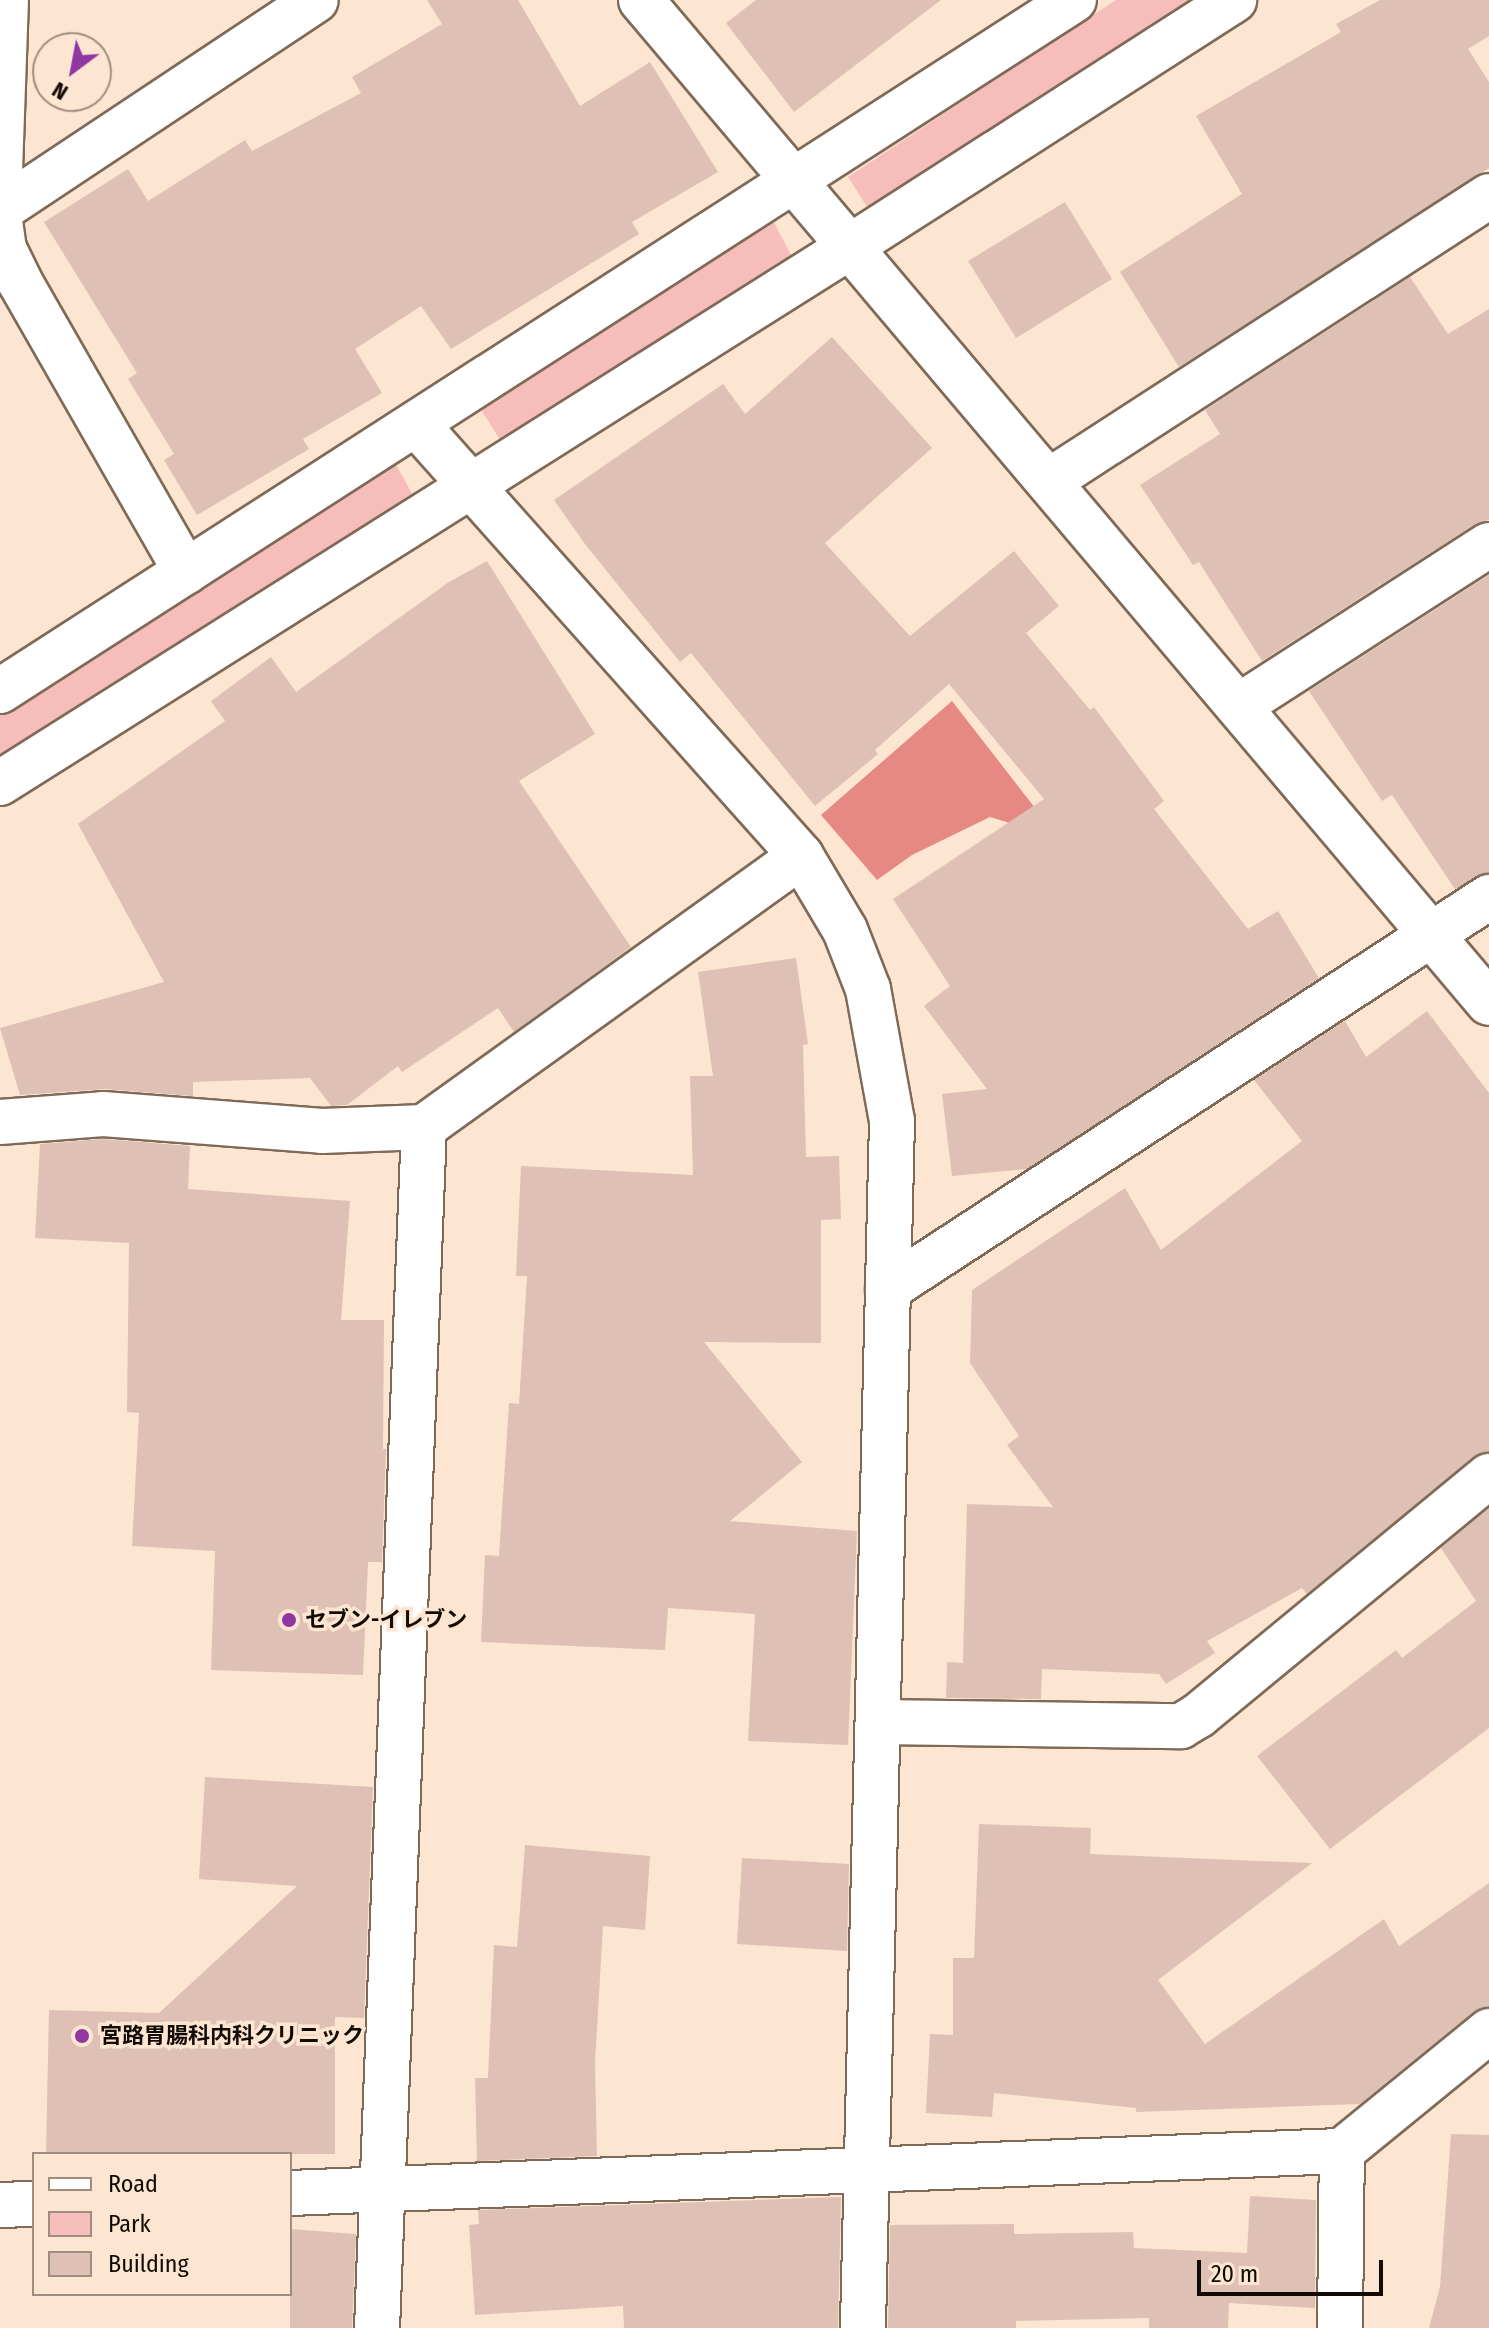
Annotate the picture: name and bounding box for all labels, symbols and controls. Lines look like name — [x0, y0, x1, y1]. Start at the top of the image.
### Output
north arrow — [32, 32, 112, 112]
text: N — [47, 76, 73, 106]
place label: セブン-イレブン — [305, 1607, 467, 1633]
marker: セブン-イレブン — [280, 1611, 298, 1629]
place label: 宮路胃腸科内科クリニック — [100, 2023, 364, 2049]
marker: 宮路胃腸科内科クリニック — [71, 2025, 93, 2047]
legend — [32, 2152, 292, 2296]
text: Road — [108, 2170, 158, 2198]
text: Park — [108, 2210, 151, 2238]
scale bar — [1201, 2244, 1387, 2294]
text: Building — [108, 2250, 189, 2278]
text: 20 m — [1211, 2260, 1258, 2288]

